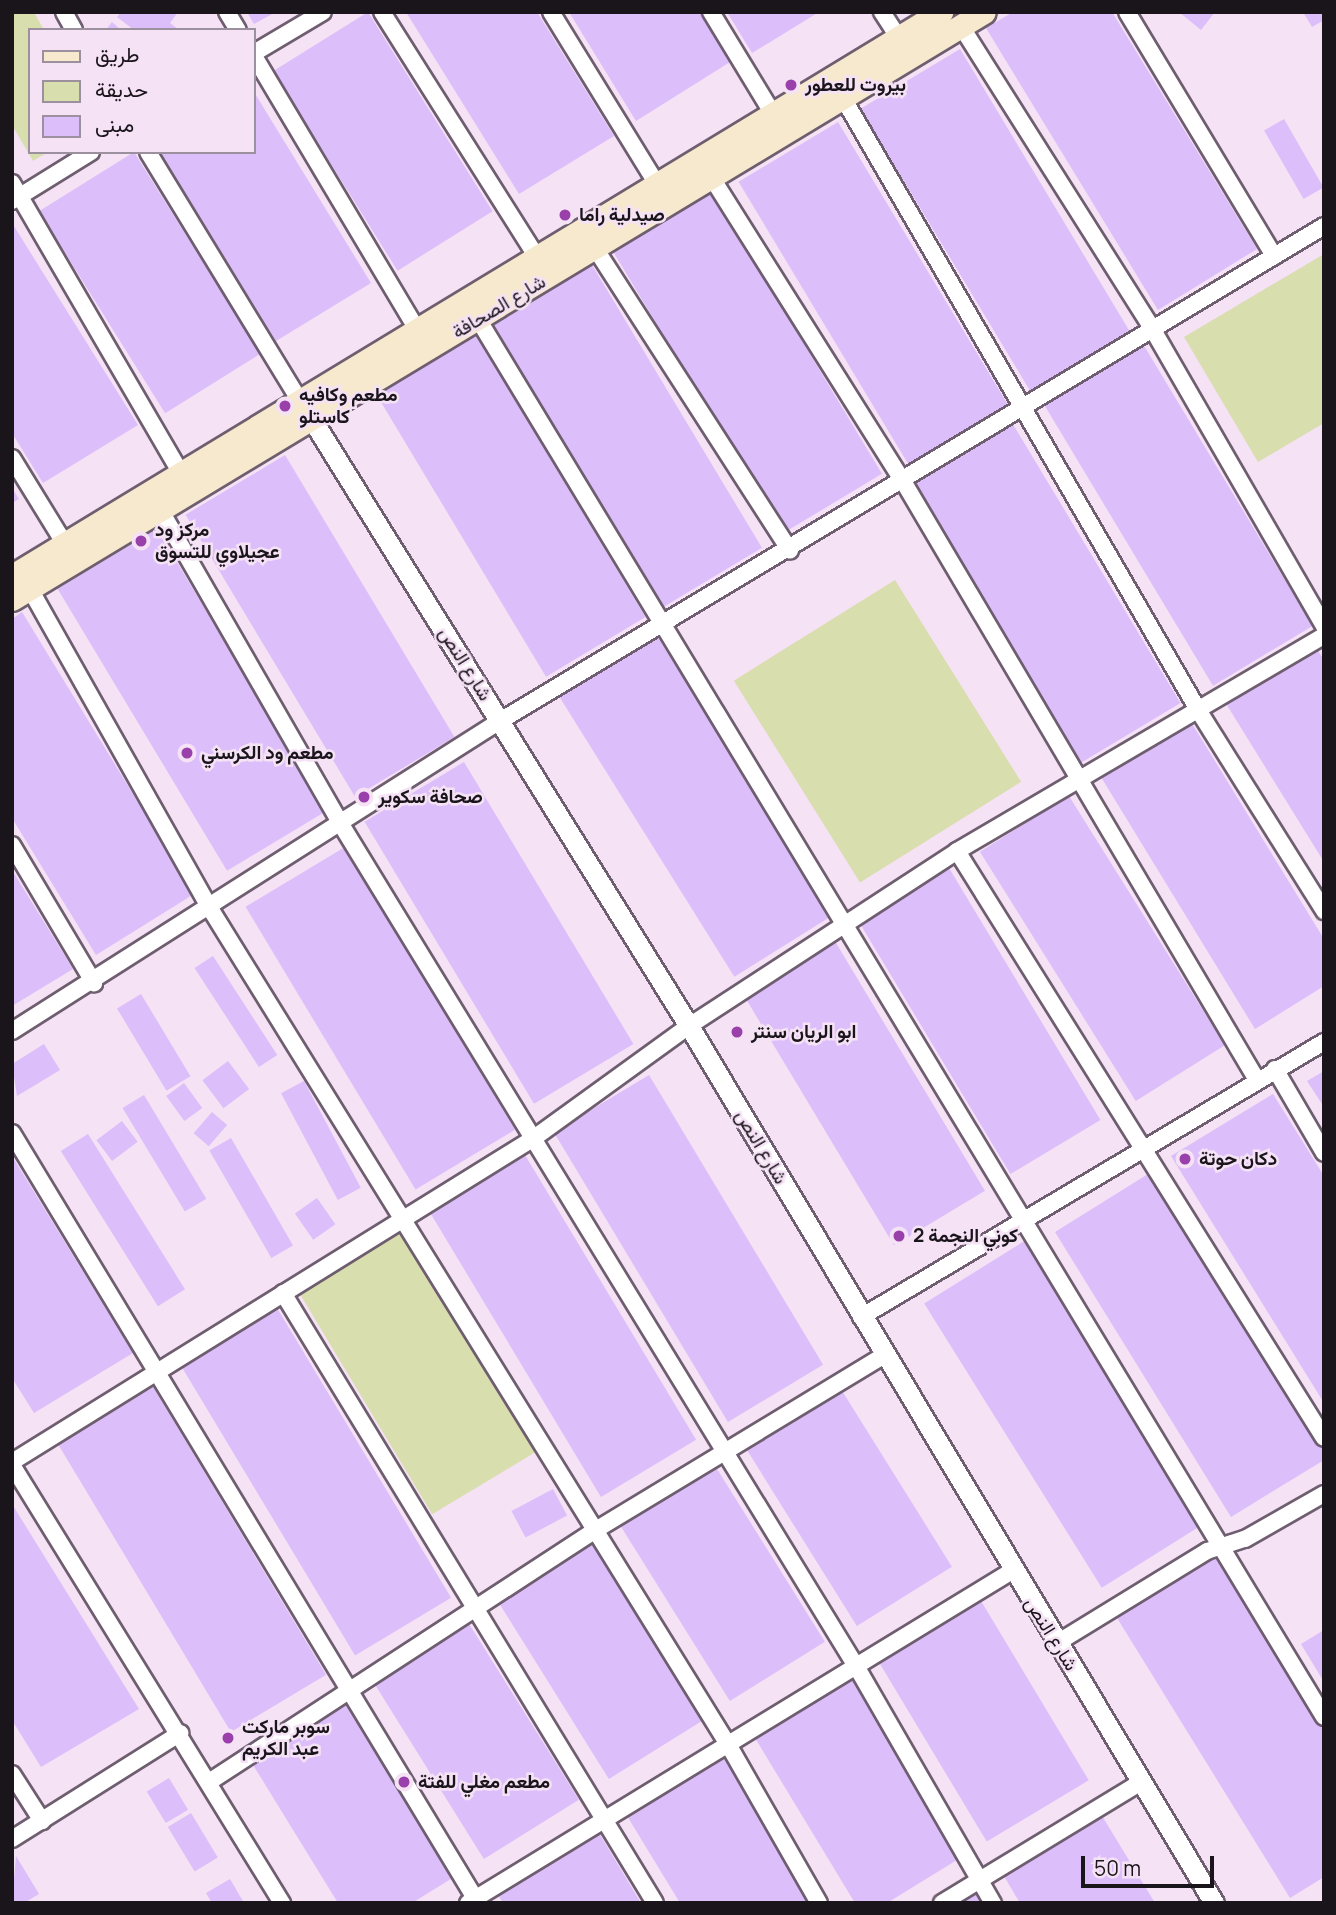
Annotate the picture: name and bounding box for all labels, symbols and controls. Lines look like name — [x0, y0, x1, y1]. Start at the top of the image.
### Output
legend — [28, 28, 256, 154]
text: طريق — [95, 40, 140, 68]
place label: بيروت للعطور — [805, 74, 906, 96]
text: حديقة — [95, 75, 148, 103]
marker: بيروت للعطور — [783, 77, 799, 93]
text: مبنى — [95, 110, 134, 138]
place label: صيدلية راما — [579, 204, 665, 226]
marker: صيدلية راما — [557, 207, 573, 223]
street label: شارع الصحافة — [448, 270, 550, 344]
place label: مطعم وكافيه كاستلو — [299, 384, 398, 428]
marker: مطعم وكافيه كاستلو — [277, 398, 293, 414]
place label: مركز ود عجيلاوي للتسوق — [155, 519, 280, 563]
marker: مركز ود عجيلاوي للتسوق — [133, 533, 149, 549]
street label: شارع النص — [433, 623, 497, 705]
place label: مطعم ود الكرسني — [201, 742, 334, 764]
marker: مطعم ود الكرسني — [179, 745, 195, 761]
place label: صحافة سكوير — [378, 786, 483, 808]
marker: صحافة سكوير — [356, 789, 372, 805]
place label: ابو الريان سنتر — [751, 1021, 857, 1043]
marker: ابو الريان سنتر — [729, 1024, 745, 1040]
street label: شارع النص — [730, 1106, 792, 1188]
place label: دكان حوتة — [1199, 1148, 1277, 1170]
marker: دكان حوتة — [1177, 1151, 1193, 1167]
place label: كوني النجمة 2 — [913, 1225, 1018, 1247]
marker: كوني النجمة 2 — [891, 1228, 907, 1244]
street label: شارع النص — [1019, 1593, 1083, 1675]
place label: سوبر ماركت عبد الكريم — [242, 1716, 330, 1760]
marker: سوبر ماركت عبد الكريم — [220, 1730, 236, 1746]
place label: مطعم مغلي للفتة — [418, 1771, 550, 1793]
marker: مطعم مغلي للفتة — [396, 1774, 412, 1790]
scale bar — [1084, 1842, 1217, 1886]
text: 50 m — [1094, 1854, 1141, 1882]

